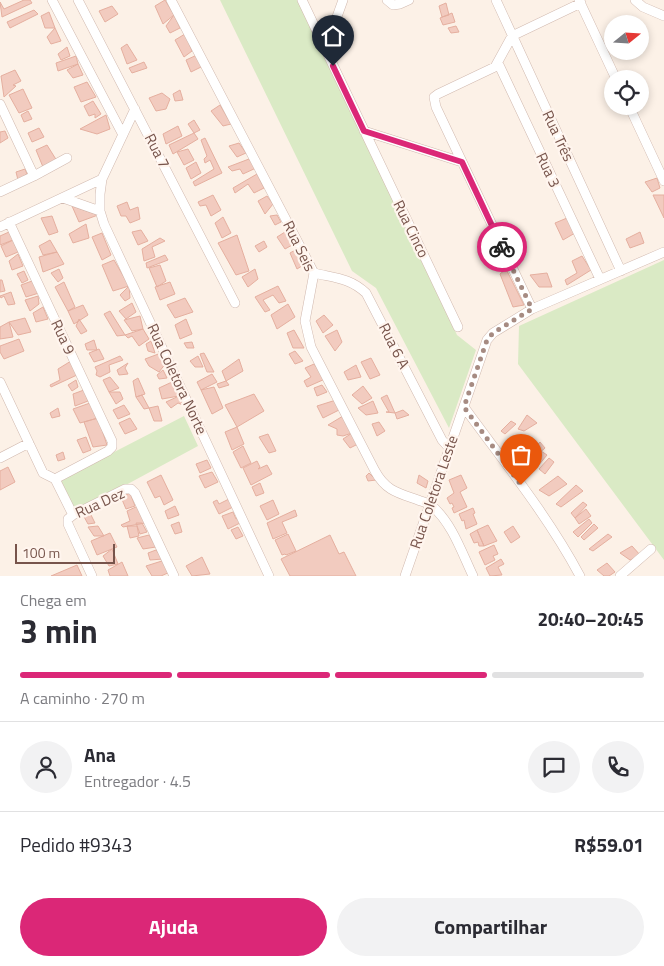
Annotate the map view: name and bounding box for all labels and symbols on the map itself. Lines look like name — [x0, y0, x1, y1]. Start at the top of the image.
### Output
pin — [312, 15, 354, 66]
north arrow — [604, 15, 649, 60]
street label: Rua Três — [537, 106, 580, 165]
street label: Rua 7 — [139, 129, 176, 172]
street label: Rua 3 — [530, 148, 567, 191]
street label: Rua Cinco — [388, 196, 435, 262]
street label: Rua Seis — [277, 216, 322, 275]
courier — [477, 222, 527, 272]
street label: Rua 9 — [45, 315, 82, 358]
street label: Rua 6 A — [373, 319, 416, 373]
street label: Rua Coletora Norte — [142, 320, 213, 438]
street label: Rua Coletora Leste — [403, 432, 464, 552]
pin — [500, 434, 542, 485]
street label: Rua Dez — [71, 481, 128, 524]
scale bar — [15, 541, 115, 564]

